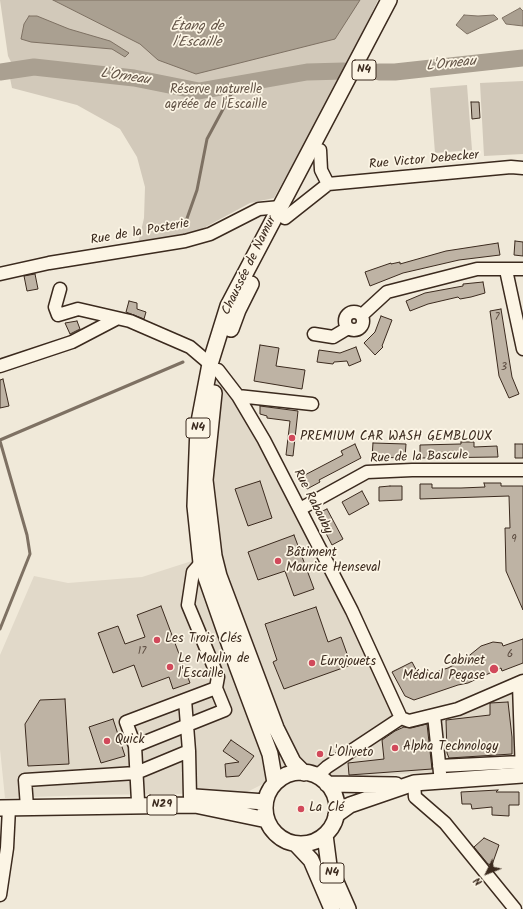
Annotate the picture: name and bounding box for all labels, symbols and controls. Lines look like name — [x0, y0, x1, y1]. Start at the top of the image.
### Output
water label: Étang de l'Escaille — [170, 20, 224, 52]
water label: L'Orneau — [425, 54, 477, 76]
road number: N4 — [352, 60, 376, 80]
water label: L'Orneau — [99, 66, 151, 90]
park label: Réserve naturelle agréée de l'Escaille — [165, 83, 267, 114]
street label: Rue Victor Debecker — [368, 148, 480, 174]
street label: Chaussée de Namur — [219, 214, 281, 318]
street label: Rue de la Posterie — [90, 217, 190, 249]
house number: 7 — [494, 311, 500, 325]
house number: 3 — [501, 361, 507, 375]
road number: N4 — [186, 418, 210, 438]
place label: PREMIUM CAR WASH GEMBLOUX — [300, 430, 492, 446]
marker: PREMIUM CAR WASH GEMBLOUX — [287, 433, 297, 443]
street label: Rue de la Bascule — [370, 448, 468, 468]
street label: Rue Rabauby — [289, 467, 335, 537]
house number: 9 — [511, 533, 517, 547]
place label: Bâtiment Maurice Henseval — [286, 546, 380, 577]
marker: Bâtiment Maurice Henseval — [273, 556, 283, 566]
place label: Les Trois Clés — [165, 632, 242, 648]
marker: Les Trois Clés — [152, 635, 162, 645]
house number: 17 — [138, 645, 146, 659]
house number: 6 — [507, 648, 513, 662]
place label: Le Moulin de l'Escaille — [178, 652, 249, 683]
place label: Cabinet Médical Pegase — [403, 654, 485, 685]
place label: Eurojouets — [320, 655, 376, 671]
marker: Eurojouets — [307, 658, 317, 668]
marker: Le Moulin de l'Escaille — [165, 662, 175, 672]
marker: Cabinet Médical Pegase — [488, 663, 500, 675]
place label: Quick — [115, 733, 145, 749]
marker: Quick — [102, 736, 112, 746]
place label: Alpha Technology — [403, 740, 498, 756]
marker: Alpha Technology — [390, 743, 400, 753]
place label: L'Oliveto — [328, 746, 373, 762]
marker: L'Oliveto — [315, 749, 325, 759]
road number: N29 — [147, 795, 177, 815]
place label: La Clé — [309, 801, 344, 817]
marker: La Clé — [296, 804, 306, 814]
north arrow — [467, 853, 507, 893]
road number: N4 — [320, 863, 344, 883]
text: N — [469, 873, 487, 890]

